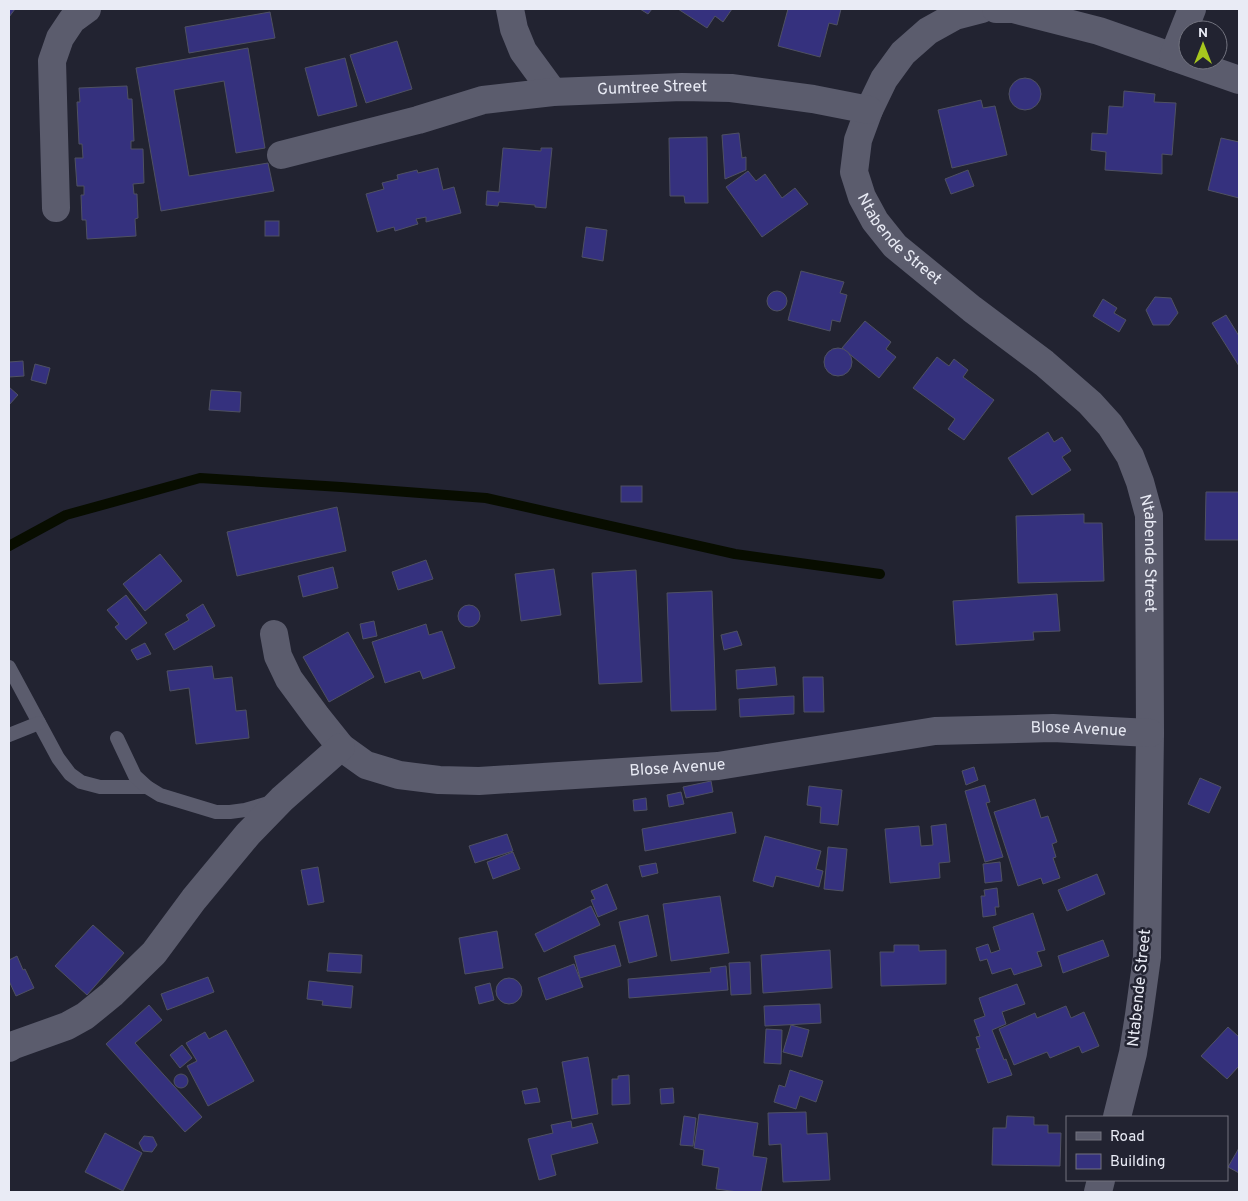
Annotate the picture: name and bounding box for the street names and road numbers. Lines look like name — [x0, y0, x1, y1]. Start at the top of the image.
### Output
street label: Gumtree Street — [597, 77, 707, 100]
street label: Ntabende Street — [852, 190, 945, 290]
street label: Ntabende Street — [1134, 492, 1159, 613]
street label: Blose Avenue — [1030, 718, 1127, 742]
street label: Blose Avenue — [629, 755, 727, 782]
street label: Ntabende Street — [1124, 928, 1156, 1048]

